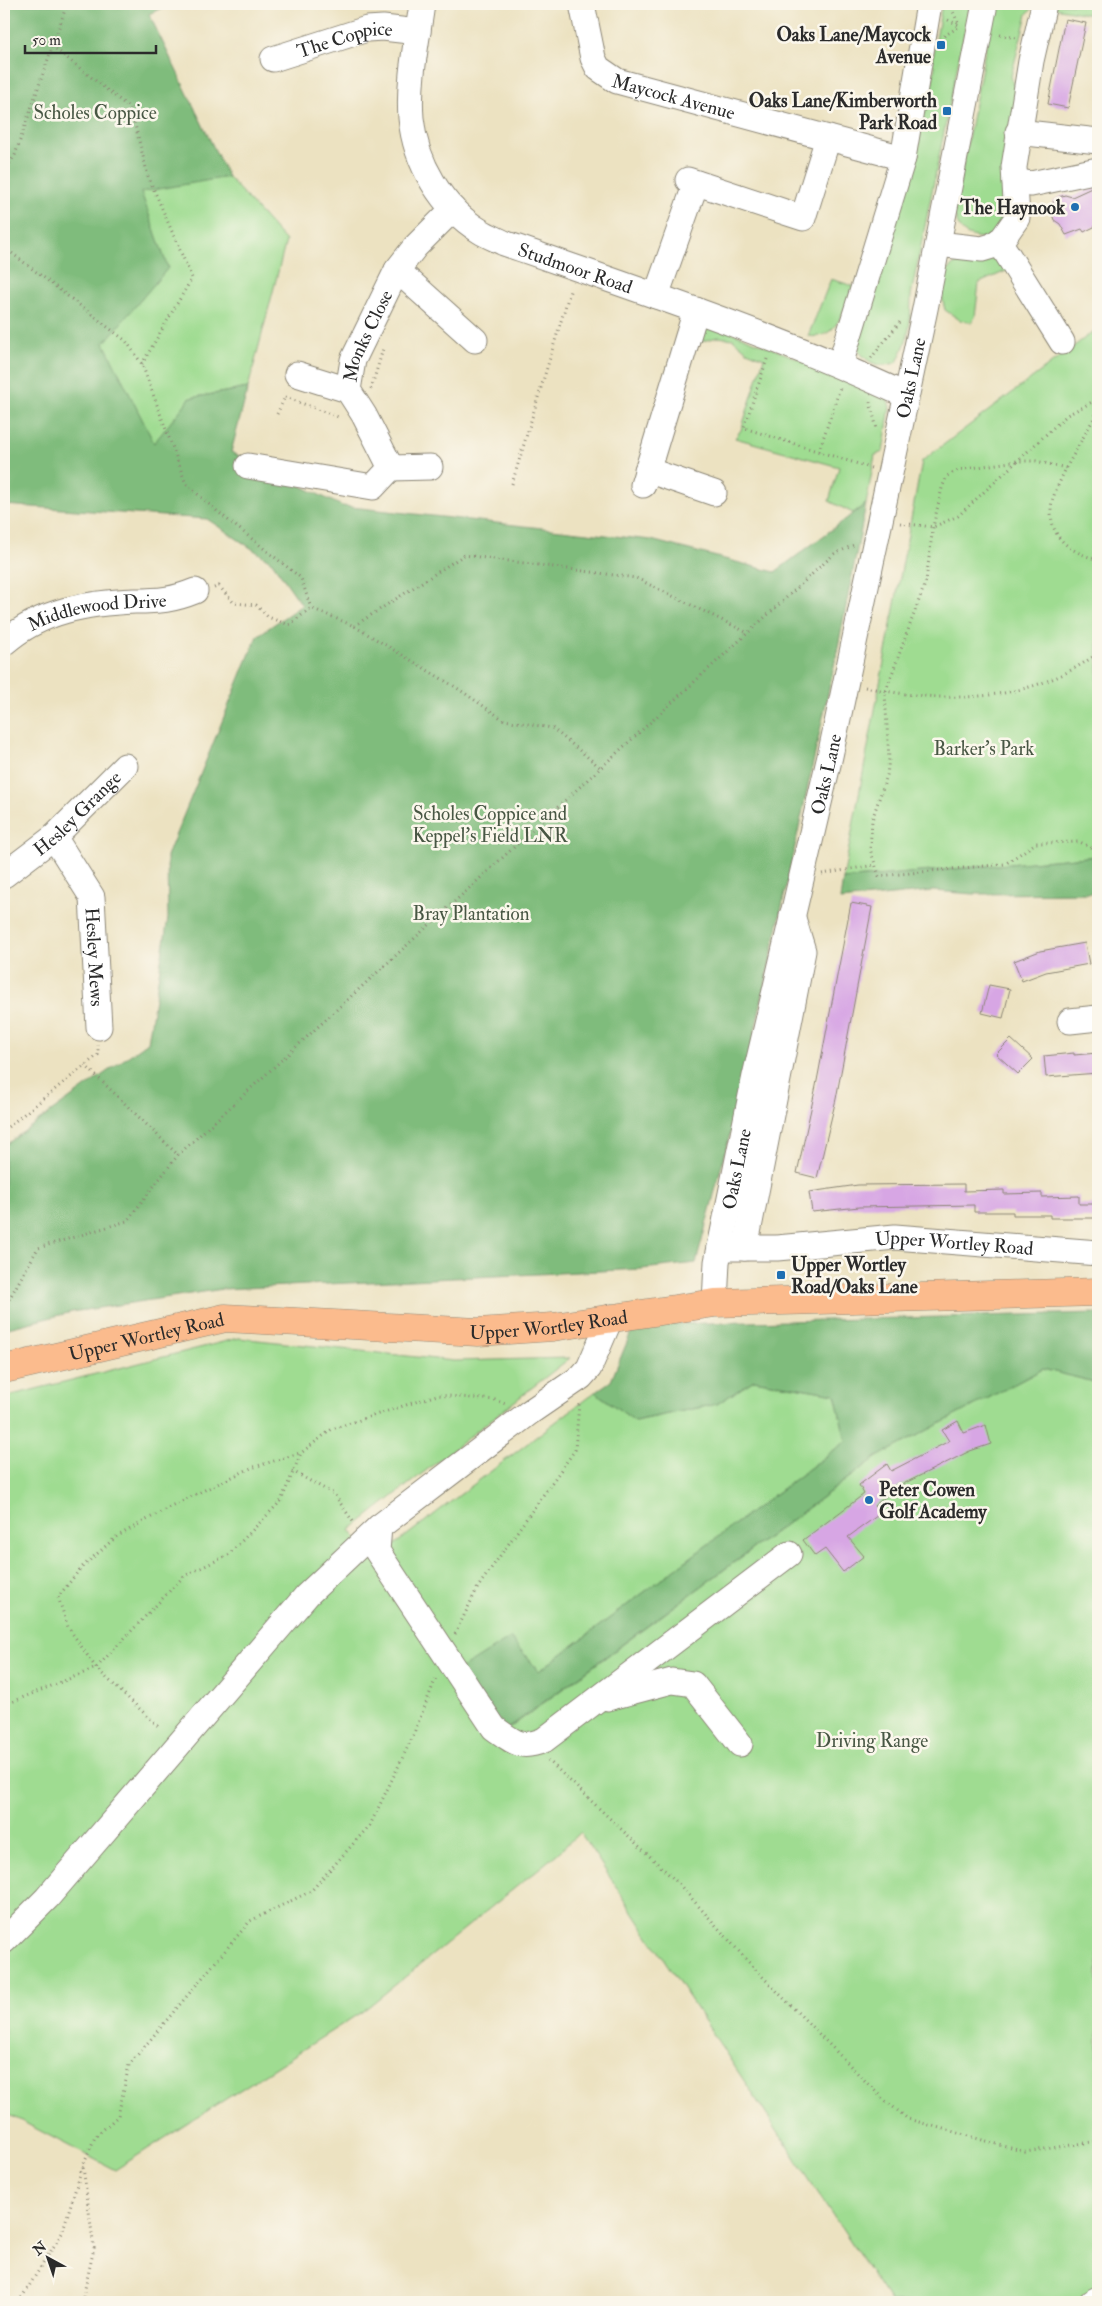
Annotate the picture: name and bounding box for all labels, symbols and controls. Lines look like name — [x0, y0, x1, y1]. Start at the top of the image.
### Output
street label: The Coppice — [294, 17, 394, 64]
scale bar — [25, 22, 156, 54]
place label: Oaks Lane/Maycock Avenue — [776, 23, 932, 69]
text: 50 m — [32, 31, 61, 50]
marker: Oaks Lane/Maycock Avenue — [935, 39, 947, 51]
street label: Maycock Avenue — [609, 69, 738, 125]
place label: Oaks Lane/Kimberworth Park Road — [749, 89, 938, 135]
park label: Scholes Coppice — [33, 101, 157, 126]
marker: Oaks Lane/Kimberworth Park Road — [941, 105, 953, 117]
place label: The Haynook — [959, 196, 1066, 221]
marker: The Haynook — [1069, 201, 1081, 213]
street label: Studmoor Road — [514, 238, 636, 300]
street label: Monks Close — [339, 286, 398, 384]
street label: Oaks Lane — [891, 336, 932, 421]
street label: Middlewood Drive — [24, 588, 168, 637]
street label: Oaks Lane — [806, 732, 847, 817]
park label: Barker's Park — [934, 737, 1034, 761]
street label: Hesley Grange — [29, 766, 127, 861]
park label: Scholes Coppice and Keppel's Field LNR — [412, 802, 568, 849]
park label: Bray Plantation — [413, 902, 530, 926]
street label: Hesley Mews — [80, 907, 109, 1007]
street label: Oaks Lane — [717, 1127, 757, 1212]
street label: Upper Wortley Road — [874, 1226, 1035, 1261]
place label: Upper Wortley Road/Oaks Lane — [791, 1253, 918, 1299]
marker: Upper Wortley Road/Oaks Lane — [775, 1269, 787, 1281]
street label: Upper Wortley Road — [469, 1305, 630, 1346]
street label: Upper Wortley Road — [66, 1307, 227, 1367]
place label: Peter Cowen Golf Academy — [879, 1478, 987, 1525]
marker: Peter Cowen Golf Academy — [863, 1494, 875, 1506]
park label: Driving Range — [816, 1729, 928, 1753]
north arrow — [22, 2234, 72, 2284]
text: N — [29, 2238, 51, 2260]

